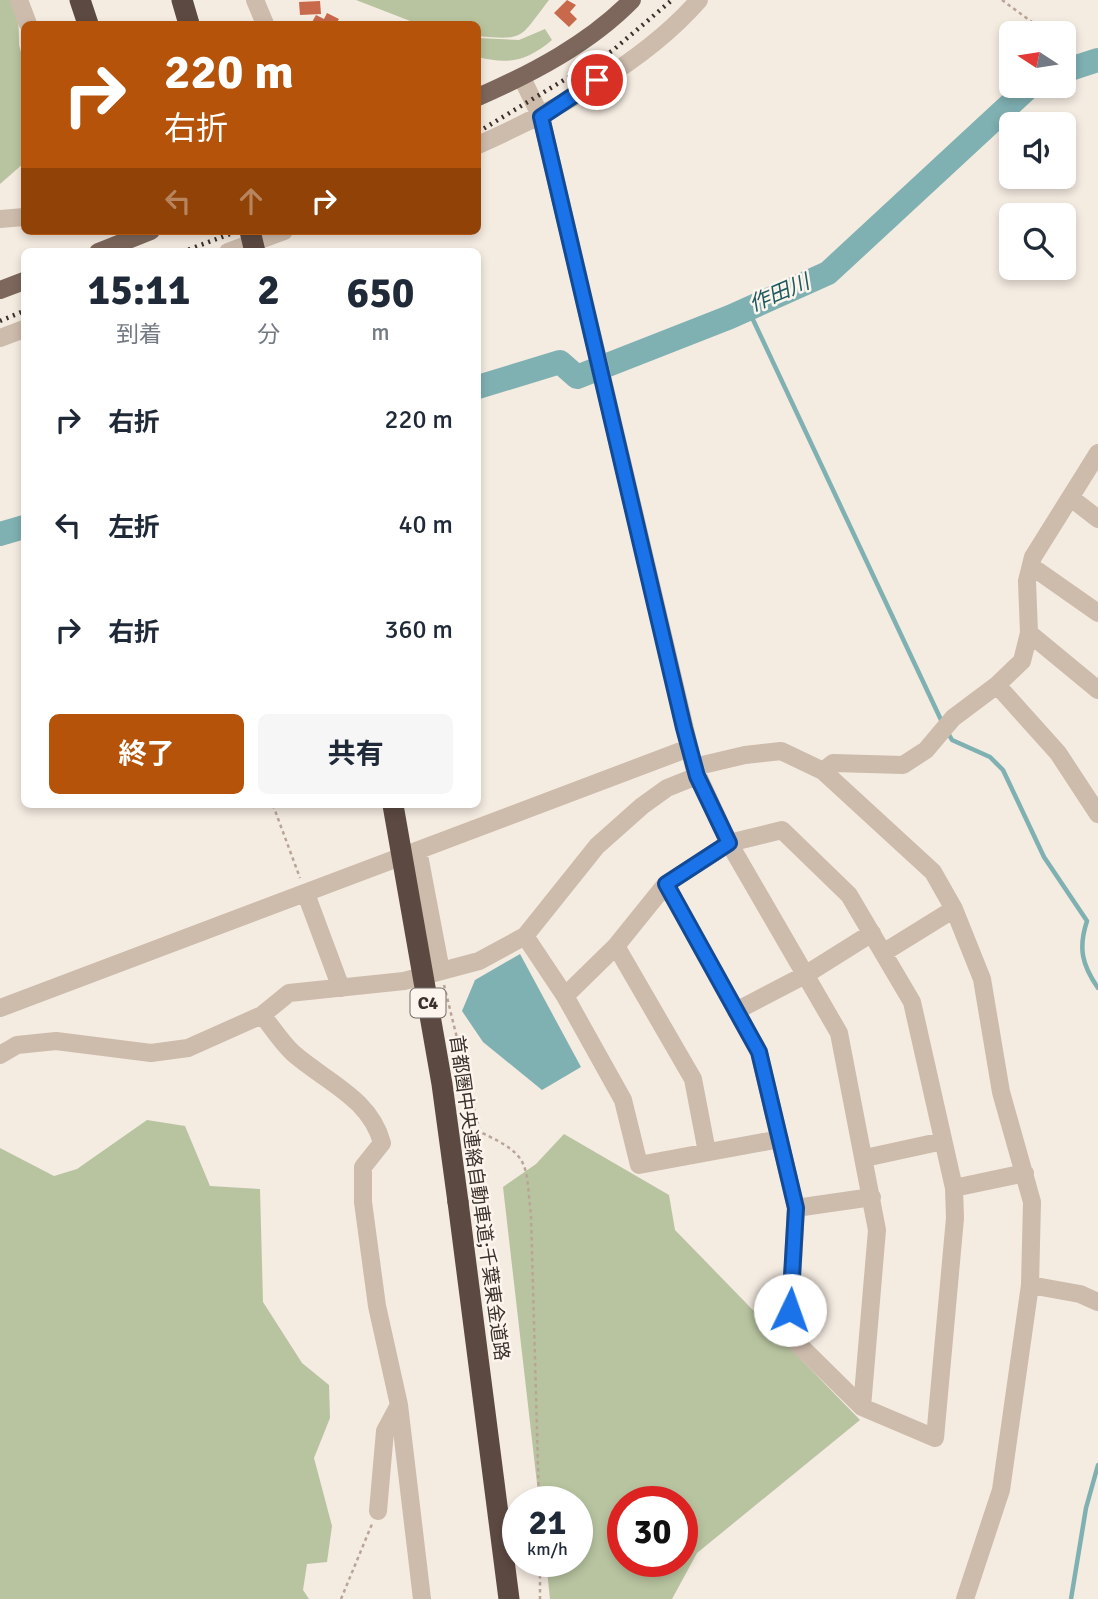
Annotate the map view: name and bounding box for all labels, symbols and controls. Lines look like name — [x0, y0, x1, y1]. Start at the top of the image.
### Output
north arrow — [999, 21, 1076, 98]
map controls — [999, 21, 1076, 280]
text: 220 m — [164, 42, 294, 102]
icon: right — [49, 49, 140, 140]
pin — [567, 50, 627, 110]
icon: arrive — [578, 61, 616, 99]
text: 右折 — [164, 109, 228, 148]
button: sound — [999, 112, 1076, 189]
icon: left — [159, 182, 197, 220]
icon: ahead — [232, 182, 270, 220]
icon: right — [305, 182, 343, 220]
button: search — [999, 203, 1076, 280]
text: 15:11 — [87, 265, 191, 316]
text: 2 — [257, 265, 280, 316]
text: 650 — [346, 268, 415, 319]
water label: 作田川 — [745, 268, 815, 317]
text: m — [371, 318, 390, 347]
text: 到着 — [116, 320, 162, 349]
text: 分 — [257, 320, 280, 349]
icon: right — [49, 401, 87, 439]
text: 220 m — [384, 404, 453, 436]
text: 右折 — [108, 407, 160, 439]
icon: left — [49, 506, 87, 544]
text: 40 m — [398, 509, 453, 541]
text: 左折 — [108, 512, 160, 544]
icon: right — [49, 611, 87, 649]
text: 360 m — [384, 614, 453, 646]
text: 右折 — [108, 617, 160, 649]
button: 終了 — [49, 714, 244, 794]
button: 共有 — [258, 714, 453, 794]
road number: C4 — [410, 988, 446, 1018]
street label: 首都圏中央連絡自動車道;千葉東金道路 — [444, 1034, 514, 1362]
position arrow — [753, 1273, 827, 1347]
speed limit sign: 30 — [607, 1486, 698, 1577]
text: 21 — [529, 1501, 566, 1544]
text: km/h — [527, 1538, 568, 1560]

